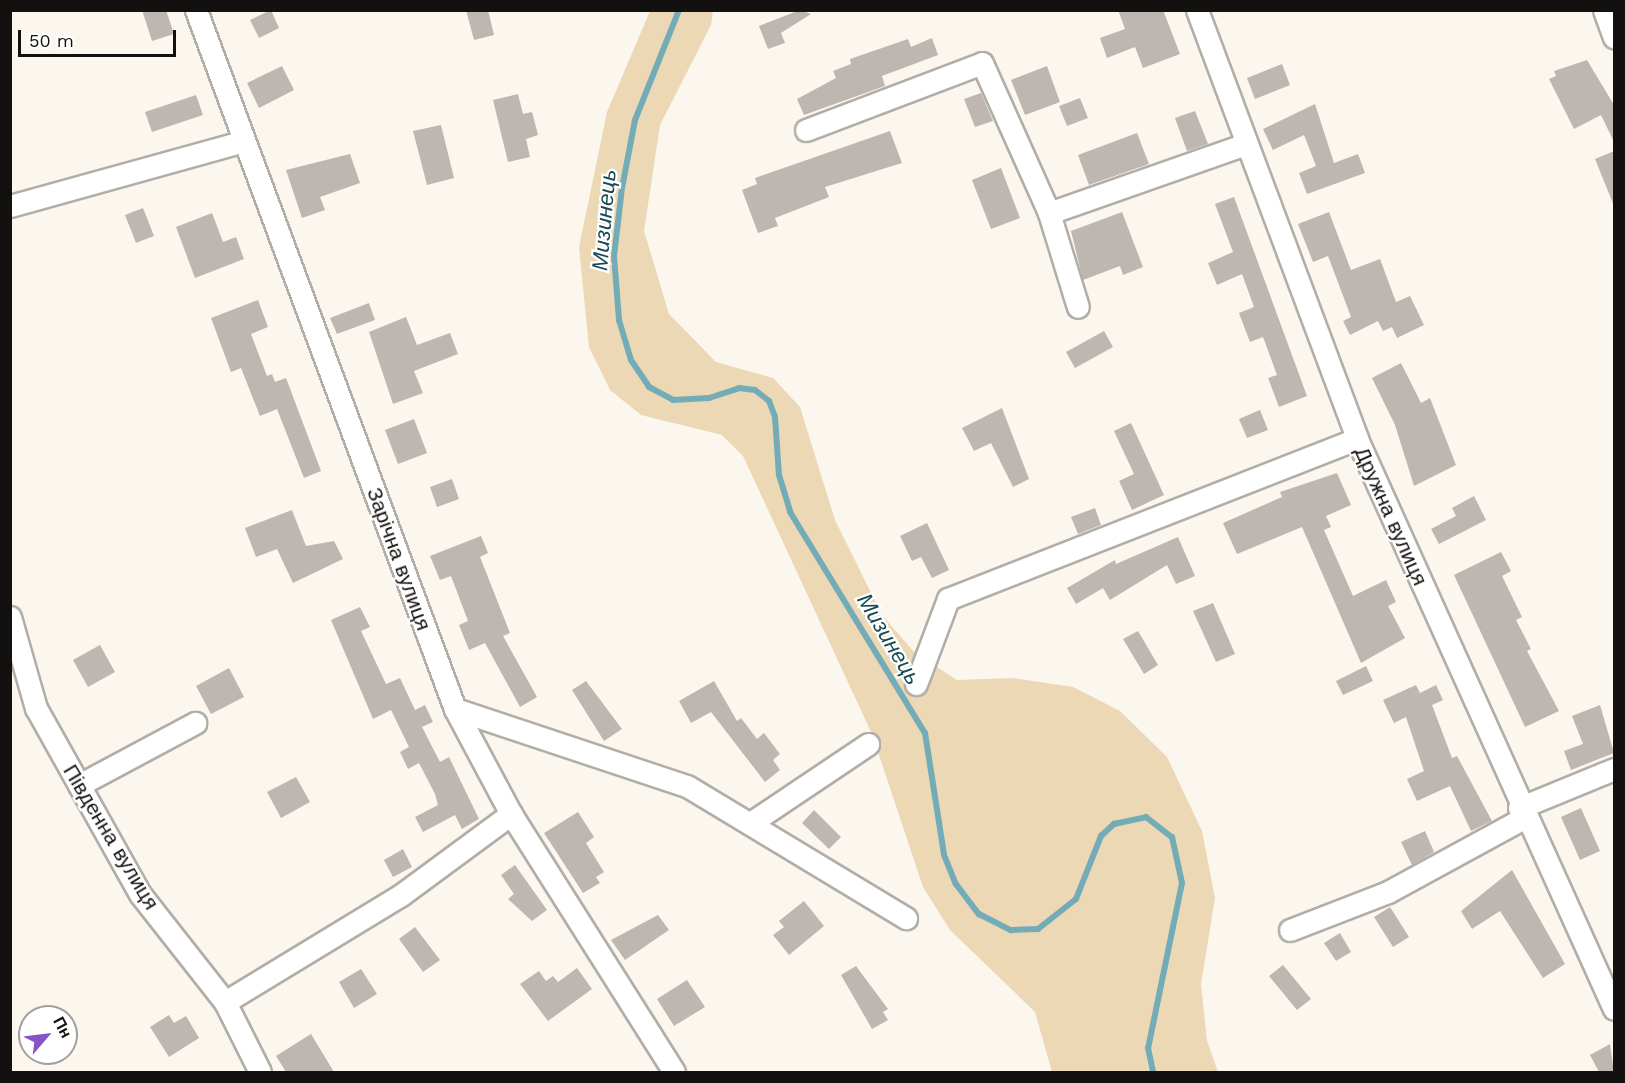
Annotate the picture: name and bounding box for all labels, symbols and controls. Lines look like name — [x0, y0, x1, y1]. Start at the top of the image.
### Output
scale bar — [21, 18, 178, 56]
text: 50 m — [29, 30, 74, 51]
water label: Мизинець — [586, 168, 622, 272]
street label: Дружна вулиця — [1349, 443, 1433, 589]
street label: Зарічна вулиця — [361, 484, 437, 634]
water label: Мизинець — [852, 589, 926, 689]
street label: Південна вулиця — [58, 760, 164, 914]
north arrow — [18, 1005, 78, 1065]
text: Пн — [49, 1013, 76, 1041]

